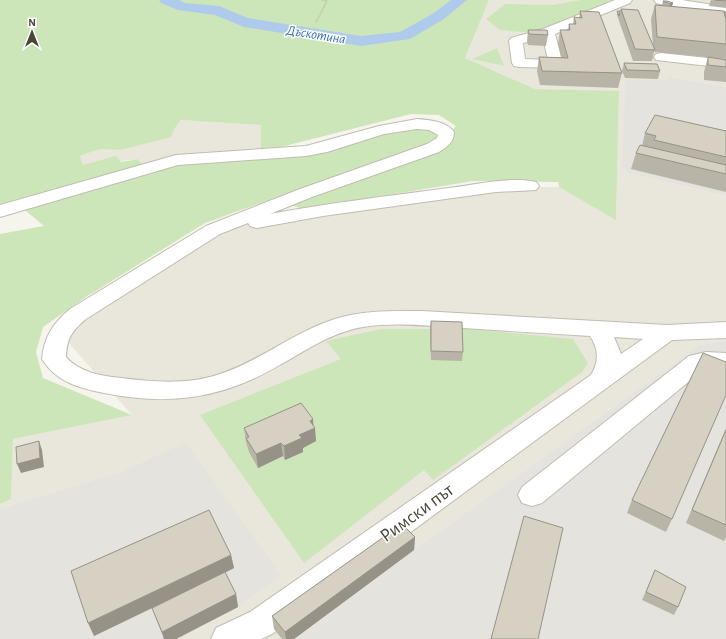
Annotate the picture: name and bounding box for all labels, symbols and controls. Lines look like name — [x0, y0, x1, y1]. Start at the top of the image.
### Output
north arrow — [12, 12, 52, 52]
text: N — [28, 17, 36, 28]
water label: Дъскотина — [284, 23, 346, 47]
street label: Римски път — [377, 480, 457, 546]

